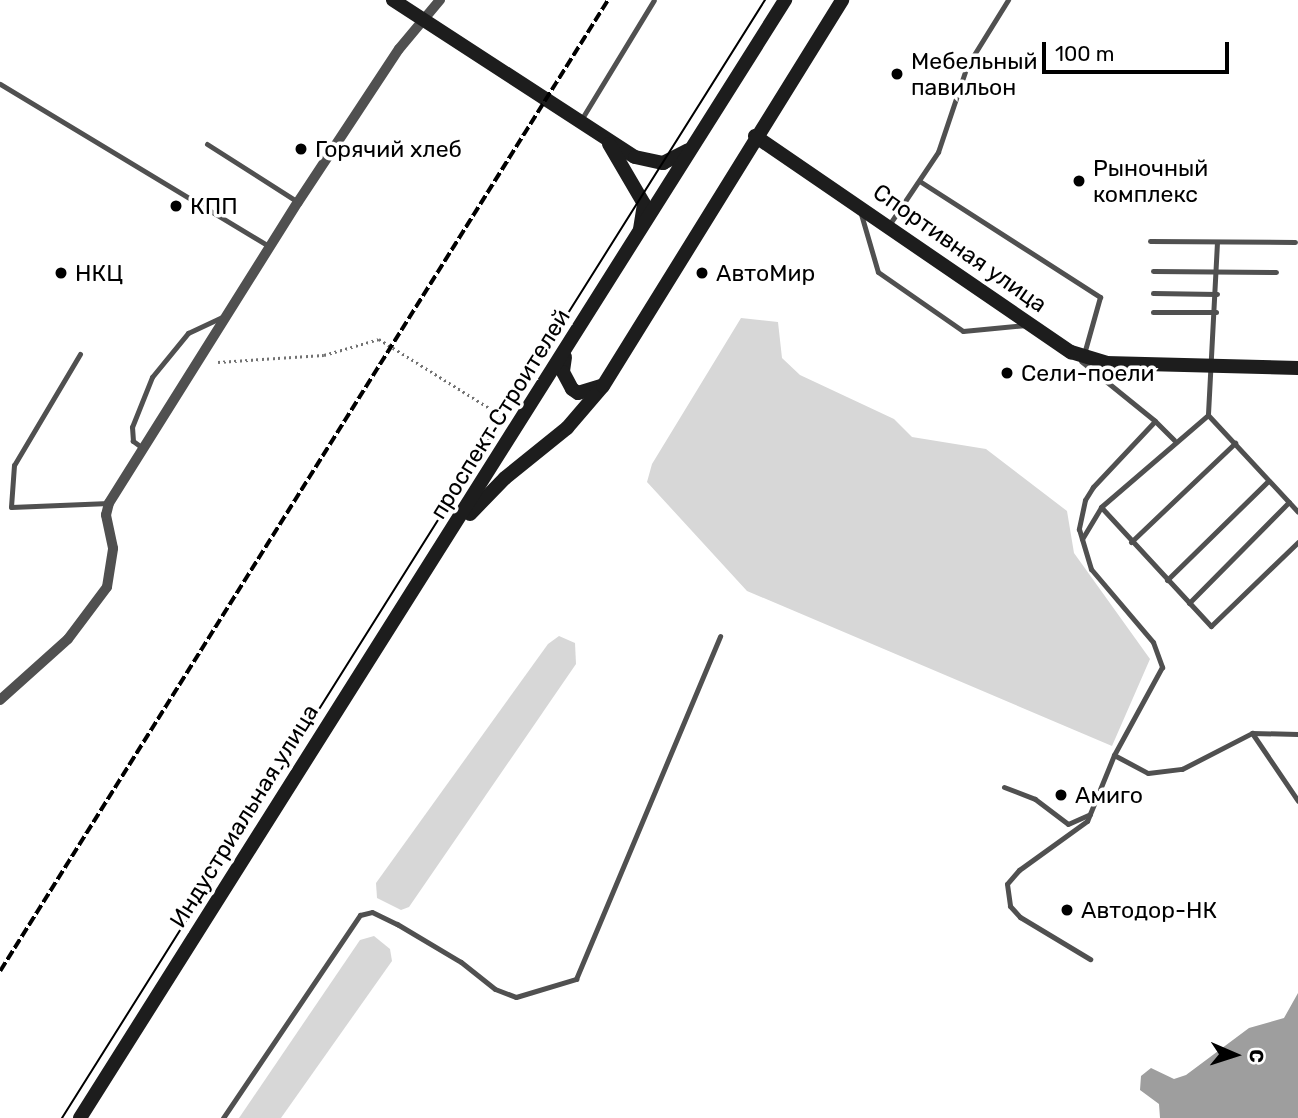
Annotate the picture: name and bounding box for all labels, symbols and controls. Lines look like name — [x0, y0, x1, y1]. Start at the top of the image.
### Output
scale bar — [1046, 28, 1233, 72]
text: 100 m — [1055, 41, 1114, 66]
place label: Мебельный павильон — [911, 47, 1037, 101]
marker: Мебельный павильон — [889, 66, 905, 82]
place label: Горячий хлеб — [315, 135, 462, 163]
marker: Горячий хлеб — [293, 141, 309, 157]
place label: Рыночный комплекс — [1093, 154, 1208, 208]
marker: Рыночный комплекс — [1071, 173, 1087, 189]
street label: Спортивная улица — [868, 178, 1052, 318]
place label: КПП — [190, 192, 238, 220]
marker: КПП — [168, 198, 184, 214]
place label: НКЦ — [75, 259, 123, 287]
place label: АвтоМир — [716, 259, 815, 287]
marker: НКЦ — [53, 265, 69, 281]
marker: АвтоМир — [694, 265, 710, 281]
street label: проспект Строителей — [424, 304, 576, 524]
place label: Сели-поели — [1021, 359, 1155, 387]
marker: Сели-поели — [999, 365, 1015, 381]
street label: Индустриальная улица — [164, 699, 324, 933]
place label: Амиго — [1075, 781, 1143, 809]
marker: Амиго — [1053, 787, 1069, 803]
place label: Автодор-НК — [1081, 896, 1217, 924]
marker: Автодор-НК — [1059, 902, 1075, 918]
north arrow — [1200, 1020, 1270, 1090]
text: С — [1245, 1049, 1268, 1063]

